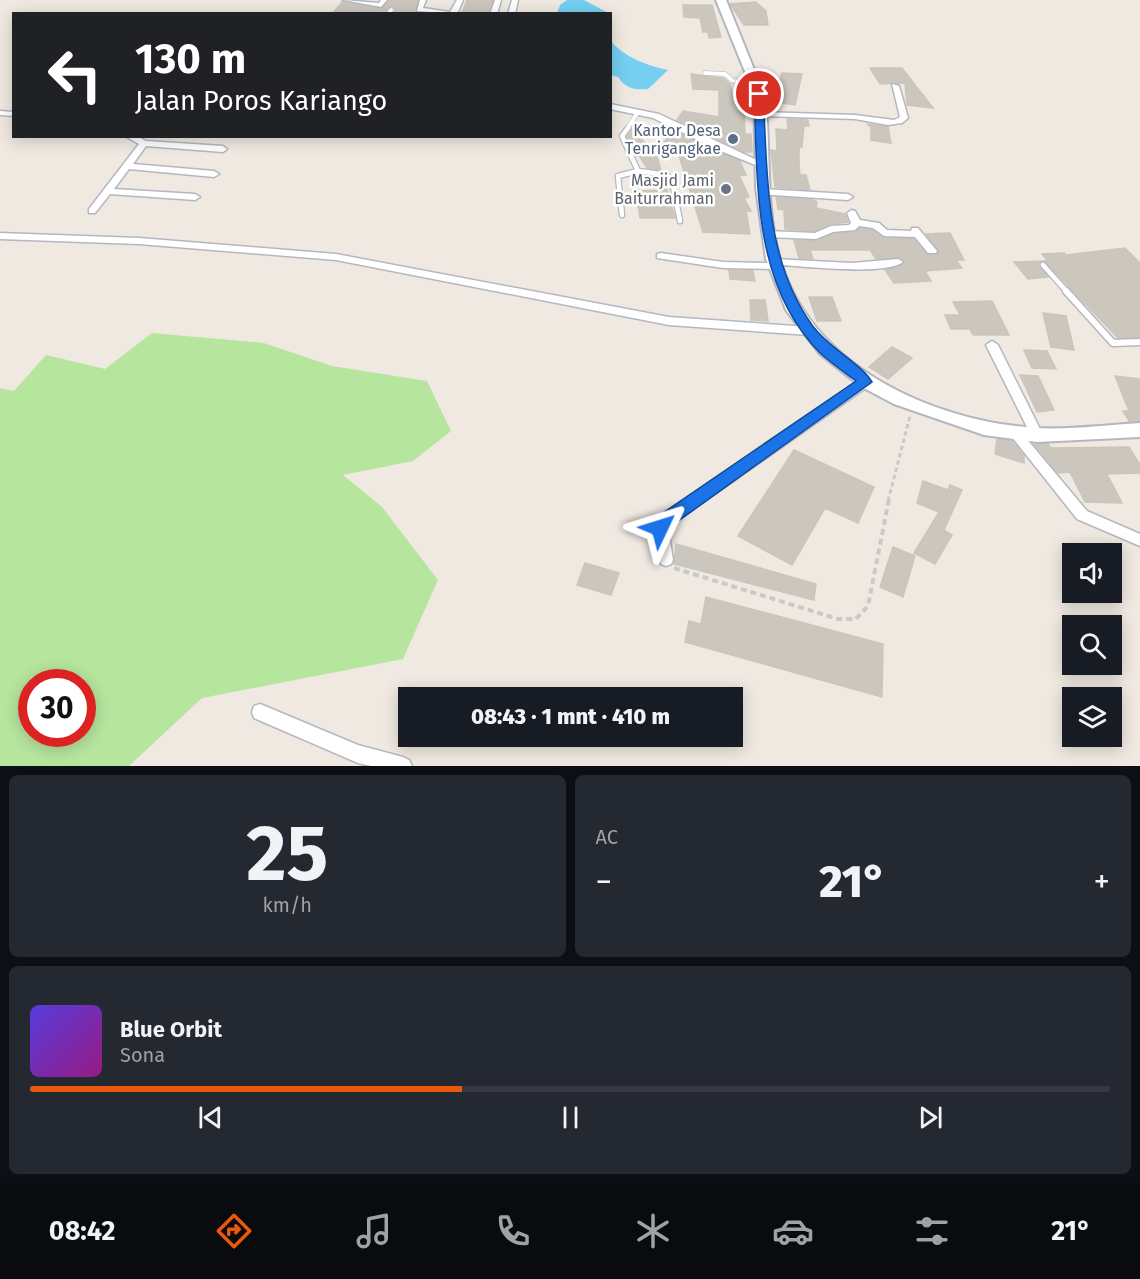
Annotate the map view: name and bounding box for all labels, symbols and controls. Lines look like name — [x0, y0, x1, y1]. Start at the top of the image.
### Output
text: 130 m — [135, 34, 246, 84]
icon: left — [36, 36, 114, 114]
pin — [733, 68, 784, 119]
icon: arrive — [742, 77, 775, 110]
text: Jalan Poros Kariango — [135, 85, 387, 117]
place label: Kantor Desa Tenrigangkae — [625, 121, 721, 158]
marker: Kantor Desa Tenrigangkae — [726, 132, 740, 146]
place label: Masjid Jami Baiturrahman — [614, 171, 714, 208]
marker: Masjid Jami Baiturrahman — [719, 182, 733, 196]
position arrow — [628, 496, 692, 560]
map controls — [1062, 543, 1122, 747]
button: sound — [1062, 543, 1122, 603]
button: search — [1062, 615, 1122, 675]
speed limit sign: 30 — [18, 669, 96, 747]
button: layers — [1062, 687, 1122, 747]
text: 08:43 · 1 mnt · 410 m — [471, 703, 670, 730]
text: 25 — [246, 807, 328, 901]
text: AC — [596, 825, 618, 849]
text: 21° — [819, 855, 886, 909]
text: − — [596, 862, 612, 902]
text: + — [1094, 862, 1110, 902]
text: km/h — [263, 893, 312, 917]
text: Blue Orbit — [120, 1016, 222, 1043]
text: Sona — [120, 1043, 165, 1067]
icon: previous — [194, 1101, 227, 1134]
icon: pause — [554, 1101, 587, 1134]
icon: next — [914, 1101, 947, 1134]
icon: directions — [213, 1210, 255, 1252]
icon: music — [353, 1210, 395, 1252]
icon: phone — [492, 1210, 534, 1252]
icon: climate — [632, 1210, 674, 1252]
icon: car — [772, 1210, 814, 1252]
icon: filters — [911, 1210, 953, 1252]
text: 08:42 — [49, 1215, 115, 1247]
text: 21° — [1051, 1215, 1091, 1247]

